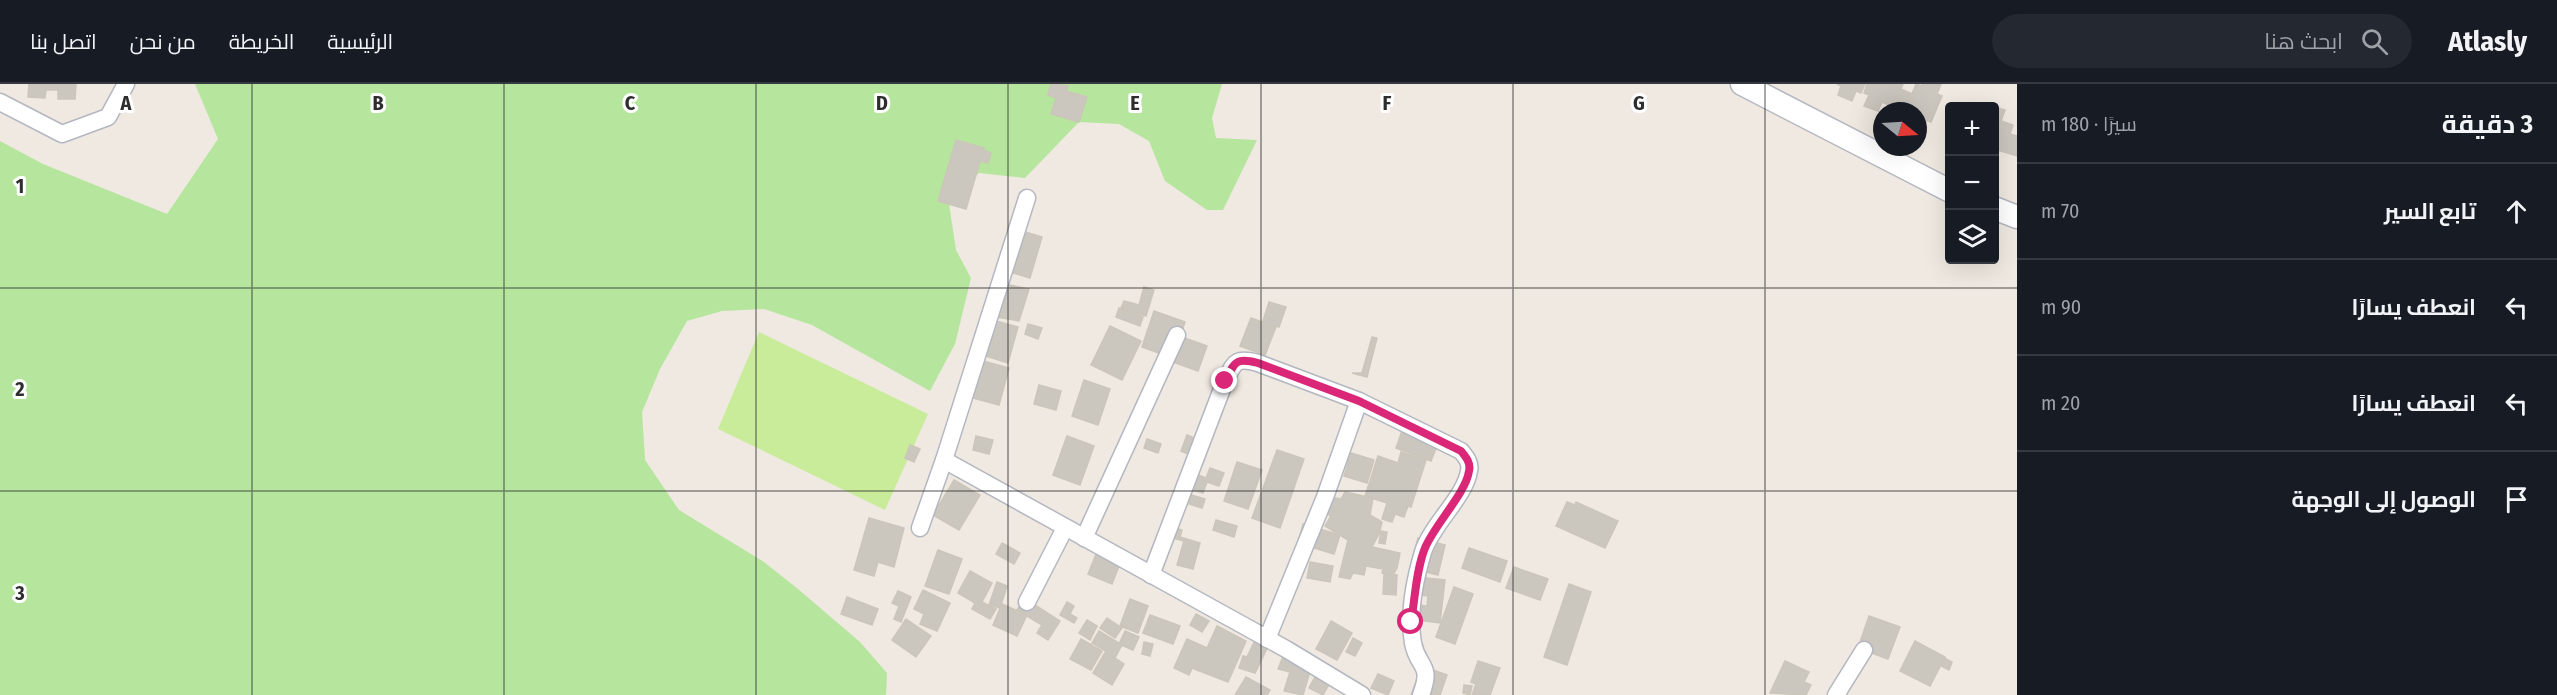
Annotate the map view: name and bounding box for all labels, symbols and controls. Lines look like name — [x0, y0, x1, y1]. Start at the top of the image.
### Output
search box — [1992, 14, 2412, 68]
icon: search — [2358, 25, 2391, 58]
text: Atlasly — [2448, 25, 2527, 58]
text: ابحث هنا — [2264, 28, 2343, 55]
text: اتصل بنا — [30, 29, 97, 55]
text: من نحن — [130, 29, 196, 55]
text: الخريطة — [229, 29, 294, 55]
text: الرئيسية — [327, 29, 393, 55]
text: A — [120, 91, 133, 115]
text: B — [372, 91, 384, 115]
text: C — [625, 91, 636, 115]
text: D — [876, 91, 888, 115]
text: E — [1130, 91, 1140, 115]
text: F — [1383, 91, 1392, 115]
text: G — [1633, 91, 1645, 115]
north arrow — [1873, 102, 1927, 156]
map controls — [1945, 102, 1999, 264]
button: + — [1945, 102, 1999, 156]
text: 3 دقيقة — [2442, 109, 2533, 140]
text: سيرًا · 180 m — [2041, 112, 2137, 136]
button: − — [1945, 156, 1999, 210]
text: 1 — [16, 174, 24, 198]
icon: ahead — [2500, 195, 2533, 228]
text: تابع السير — [2384, 198, 2476, 225]
text: 70 m — [2041, 199, 2079, 223]
button: layers — [1945, 210, 1999, 264]
icon: left — [2500, 291, 2533, 324]
text: انعطف يسارًا — [2351, 294, 2476, 321]
text: 90 m — [2041, 295, 2081, 319]
route end — [1211, 367, 1237, 393]
text: 2 — [14, 377, 25, 401]
icon: left — [2500, 387, 2533, 420]
text: انعطف يسارًا — [2351, 390, 2476, 417]
text: 20 m — [2041, 391, 2080, 415]
icon: arrive — [2500, 483, 2533, 516]
text: الوصول إلى الوجهة — [2292, 486, 2476, 513]
text: 3 — [14, 581, 25, 605]
route start — [1397, 608, 1423, 634]

